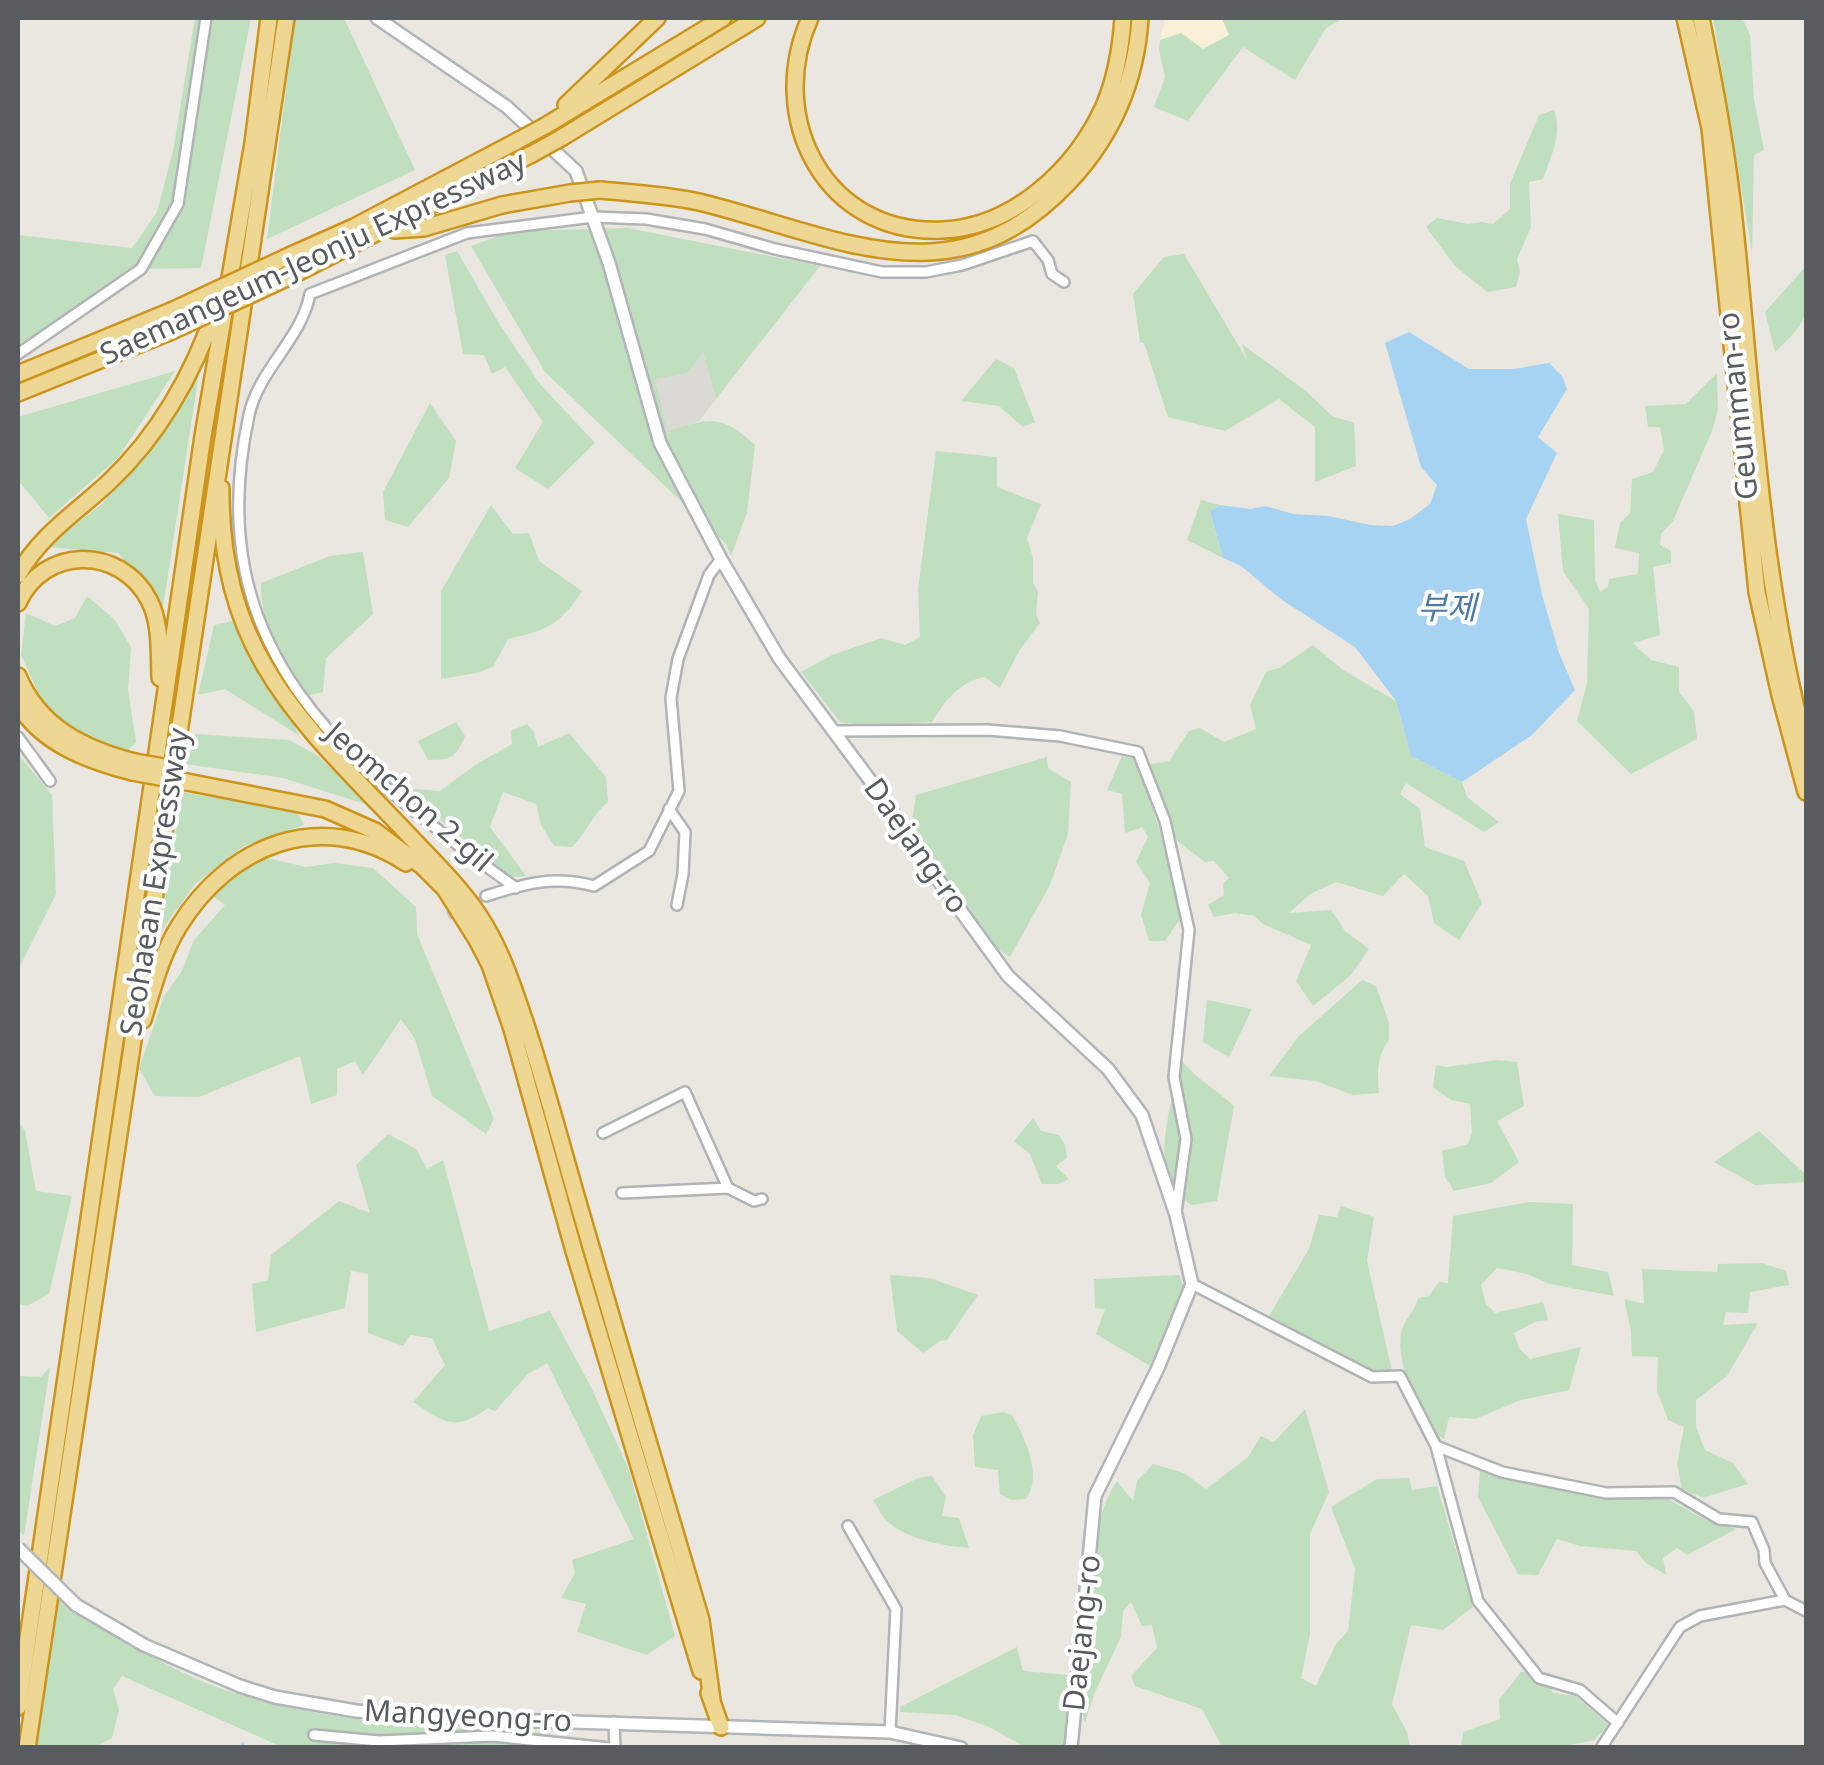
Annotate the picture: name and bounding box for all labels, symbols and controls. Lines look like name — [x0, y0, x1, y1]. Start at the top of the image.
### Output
street label: Saemangeum-Jeonju Expressway — [93, 139, 533, 374]
street label: Geumman-ro — [1706, 310, 1767, 502]
water label: 부제 — [1418, 585, 1480, 628]
street label: Jeomchon 2-gil — [315, 710, 502, 880]
street label: Seohaean Expressway — [109, 724, 198, 1039]
street label: Daejang-ro — [855, 769, 979, 921]
street label: Daejang-ro — [1052, 1553, 1109, 1713]
street label: Mangyeong-ro — [363, 1689, 573, 1740]

